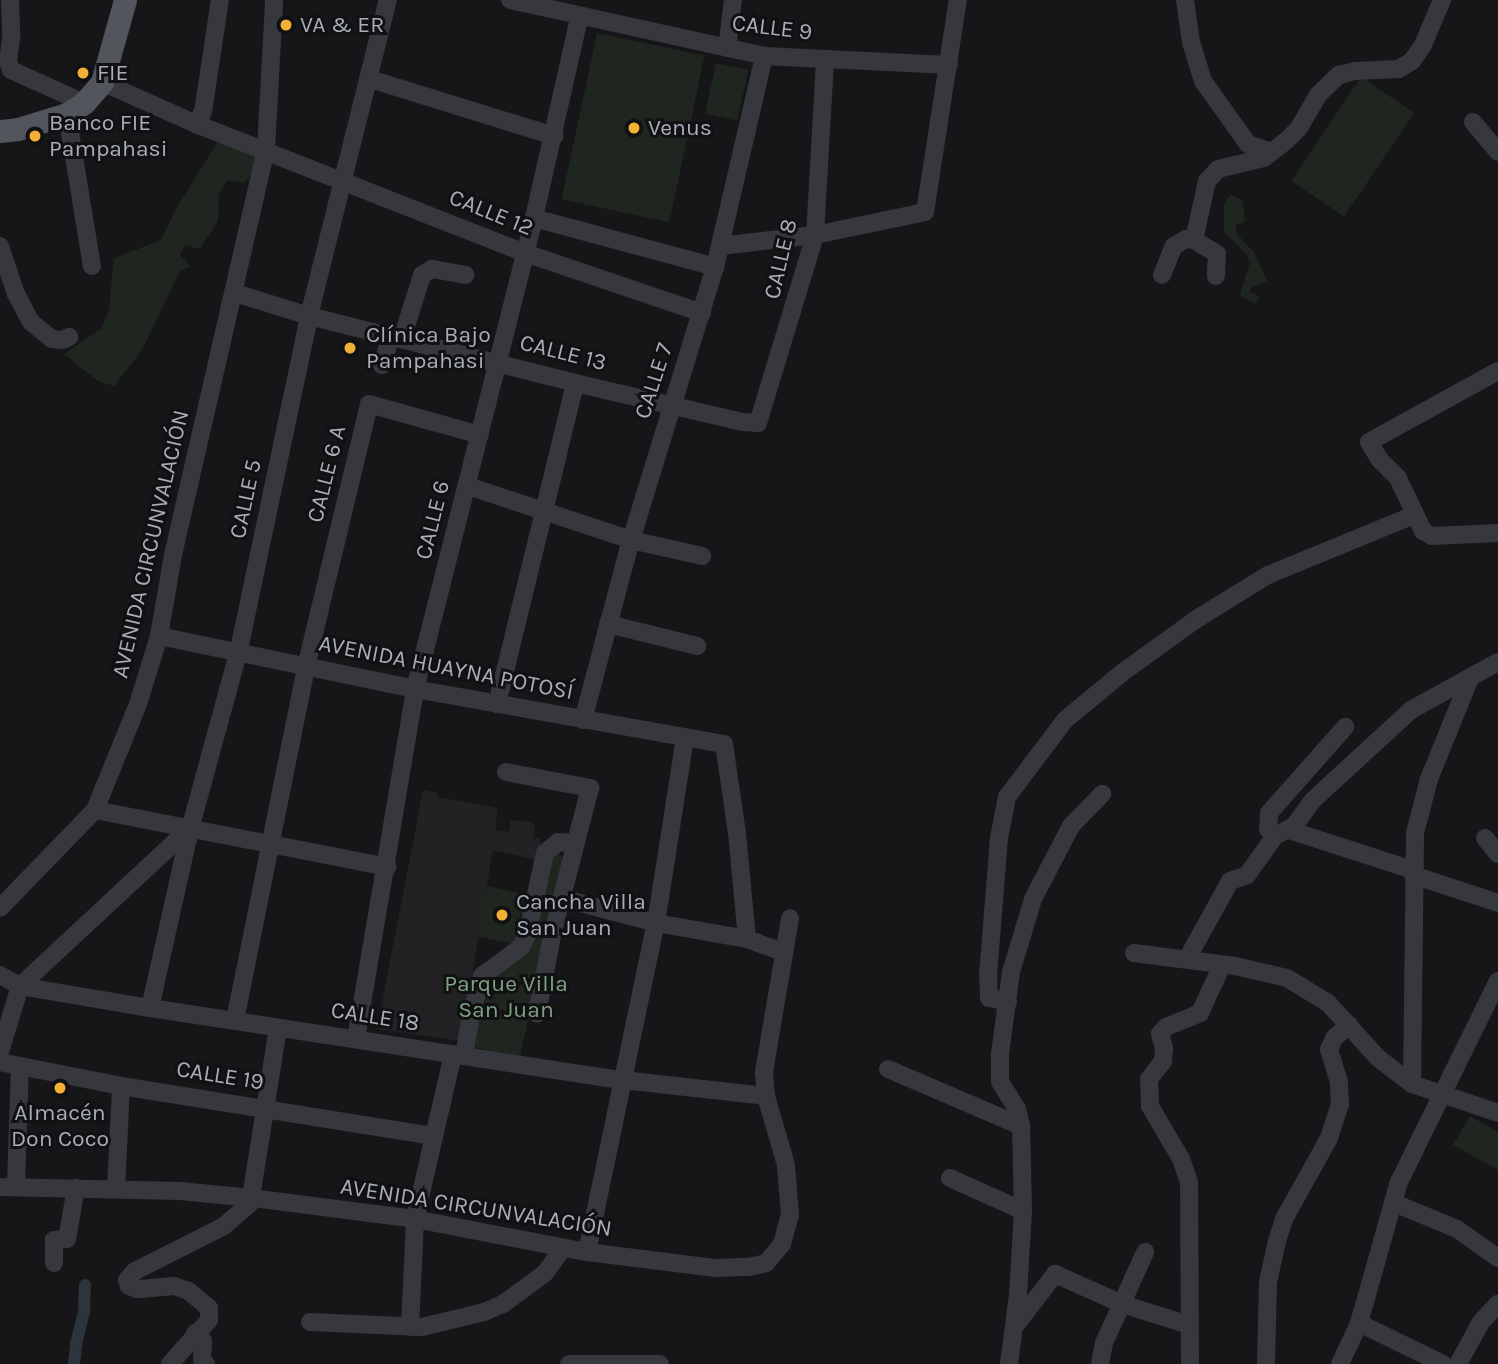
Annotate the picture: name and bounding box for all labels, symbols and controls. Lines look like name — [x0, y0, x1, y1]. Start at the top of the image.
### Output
street label: CALLE 9 — [730, 9, 814, 47]
place label: VA & ER — [300, 11, 384, 39]
marker: VA & ER — [278, 17, 294, 33]
place label: FIE — [97, 59, 128, 87]
marker: FIE — [75, 65, 91, 81]
place label: Banco FIE Pampahasi — [49, 109, 167, 163]
place label: Venus — [648, 114, 712, 142]
marker: Venus — [626, 120, 642, 136]
marker: Banco FIE Pampahasi — [27, 128, 43, 144]
street label: CALLE 12 — [445, 184, 537, 242]
street label: CALLE 8 — [758, 216, 804, 302]
place label: Clínica Bajo Pampahasi — [366, 321, 491, 375]
street label: CALLE 13 — [517, 329, 609, 377]
marker: Clínica Bajo Pampahasi — [340, 338, 360, 358]
street label: CALLE 7 — [629, 340, 679, 422]
street label: AVENIDA CIRCUNVALACIÓN — [107, 407, 195, 681]
street label: CALLE 6 A — [302, 423, 352, 525]
street label: CALLE 5 — [224, 457, 268, 541]
street label: CALLE 6 — [410, 478, 456, 562]
street label: AVENIDA HUAYNA POTOSÍ — [316, 630, 576, 706]
place label: Cancha Villa San Juan — [516, 888, 646, 942]
marker: Cancha Villa San Juan — [494, 907, 510, 923]
park label: Parque Villa San Juan — [444, 970, 568, 1024]
street label: CALLE 18 — [329, 996, 421, 1038]
street label: CALLE 19 — [174, 1055, 266, 1097]
marker: Almacén Don Coco — [52, 1080, 68, 1096]
place label: Almacén Don Coco — [11, 1099, 109, 1153]
street label: AVENIDA CIRCUNVALACIÓN — [338, 1173, 614, 1243]

